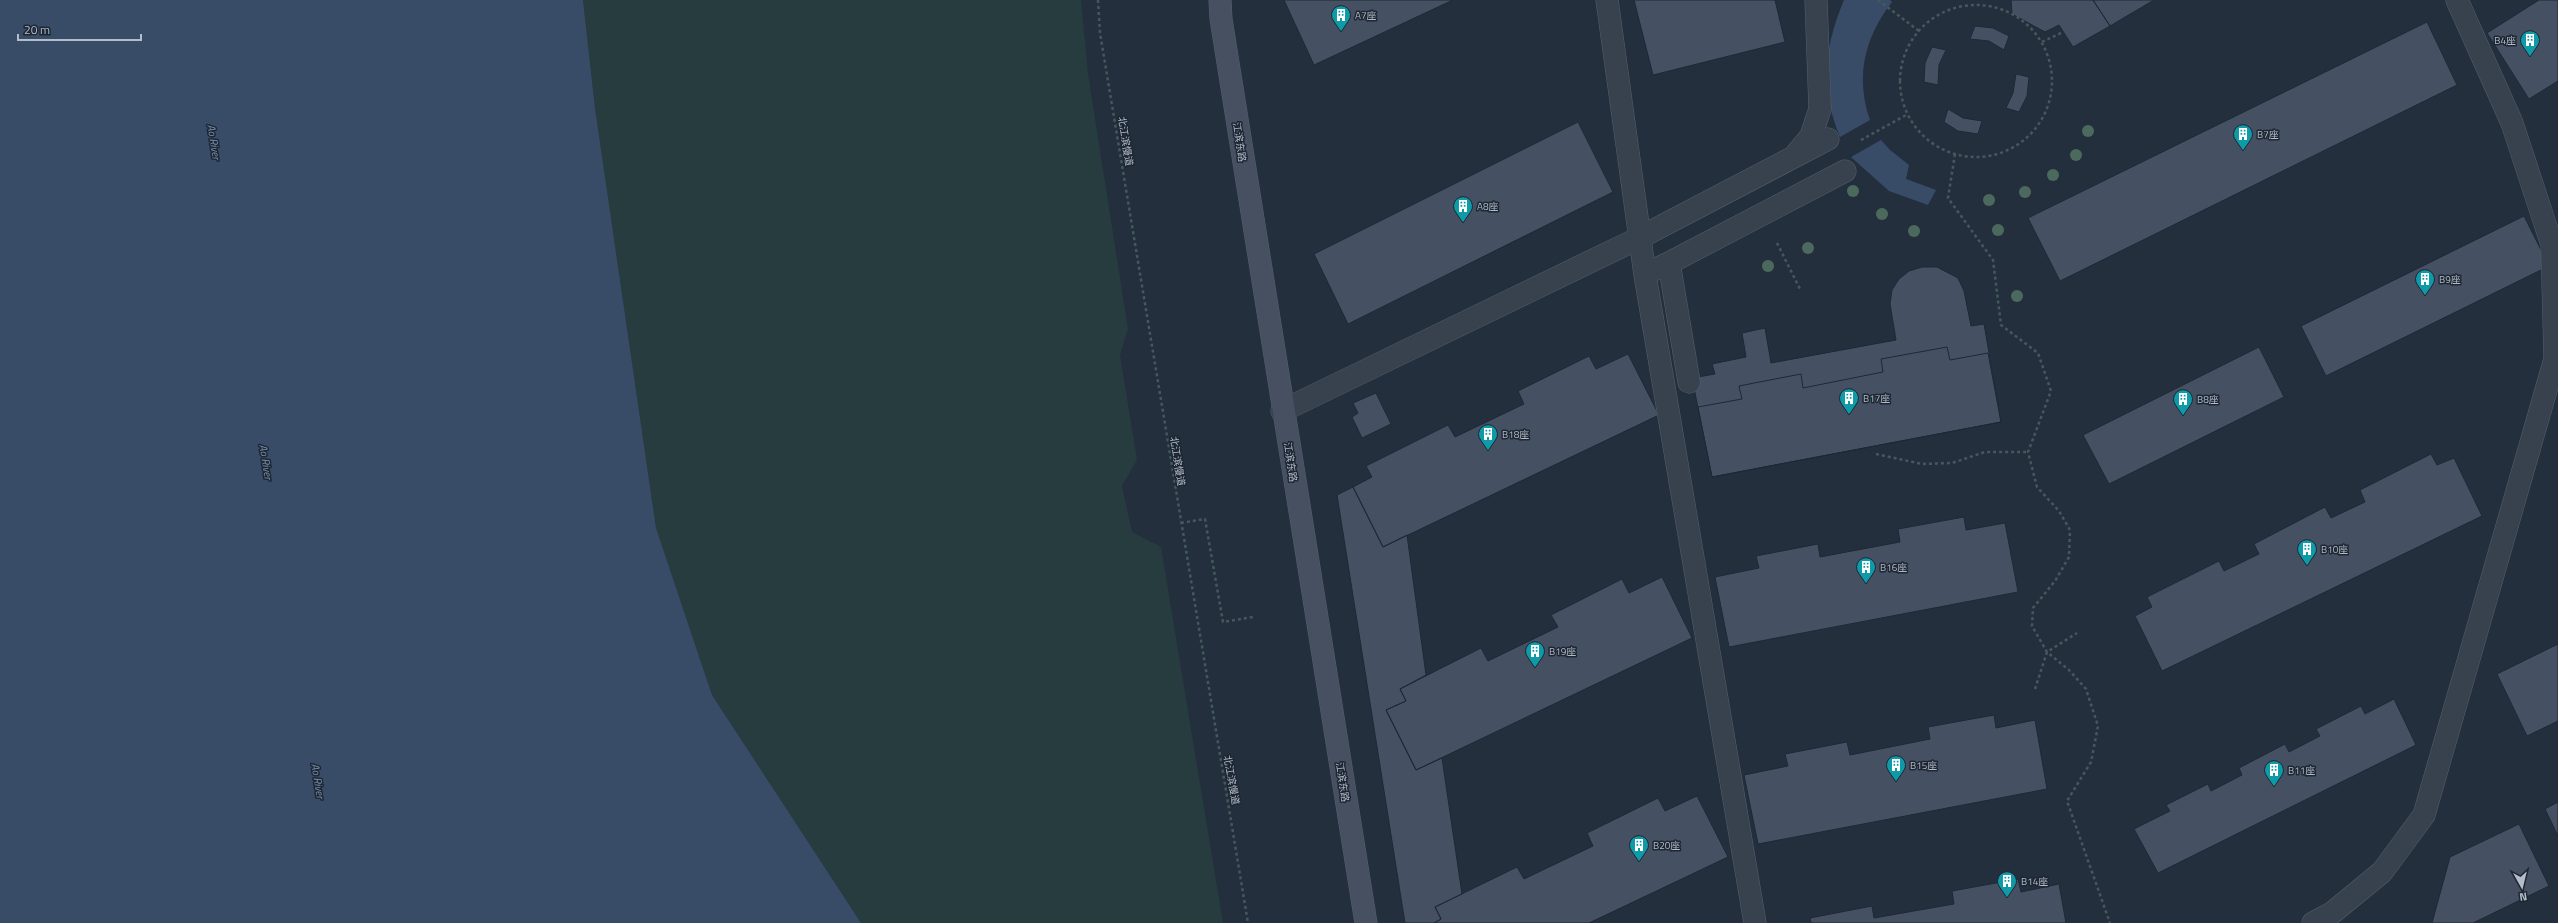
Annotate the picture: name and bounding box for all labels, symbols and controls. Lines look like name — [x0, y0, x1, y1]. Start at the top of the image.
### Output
building icon: A7座 — [1330, 4, 1352, 32]
place label: A7座 — [1355, 8, 1377, 23]
scale bar — [18, 16, 141, 42]
text: 20 m — [24, 20, 50, 39]
building icon: B4座 — [2519, 29, 2541, 57]
place label: B4座 — [2494, 33, 2516, 48]
street label: 北江滨慢道 — [1114, 115, 1137, 167]
street label: 江滨东路 — [1229, 121, 1250, 163]
water label: Ao River — [203, 123, 225, 162]
building icon: B7座 — [2232, 123, 2254, 151]
place label: B7座 — [2257, 127, 2279, 142]
building icon: A8座 — [1452, 195, 1474, 223]
place label: A8座 — [1477, 199, 1499, 214]
building icon: B9座 — [2414, 268, 2436, 296]
place label: B9座 — [2439, 272, 2461, 287]
building icon: B17座 — [1838, 387, 1860, 415]
building icon: B8座 — [2172, 388, 2194, 416]
place label: B17座 — [1863, 391, 1890, 406]
place label: B8座 — [2197, 392, 2219, 407]
building icon: B18座 — [1477, 423, 1499, 451]
place label: B18座 — [1502, 427, 1529, 442]
street label: 北江滨慢道 — [1166, 435, 1189, 487]
street label: 江滨东路 — [1280, 441, 1301, 483]
water label: Ao River — [255, 443, 277, 482]
building icon: B10座 — [2296, 538, 2318, 566]
place label: B10座 — [2321, 542, 2348, 557]
building icon: B16座 — [1855, 556, 1877, 584]
place label: B16座 — [1880, 560, 1907, 575]
building icon: B19座 — [1524, 640, 1546, 668]
place label: B19座 — [1549, 644, 1576, 659]
street label: 北江滨慢道 — [1220, 754, 1243, 806]
building icon: B15座 — [1885, 754, 1907, 782]
place label: B15座 — [1910, 758, 1937, 773]
building icon: B11座 — [2263, 759, 2285, 787]
street label: 江滨东路 — [1332, 761, 1353, 803]
water label: Ao River — [307, 762, 329, 801]
place label: B11座 — [2288, 763, 2315, 778]
building icon: B20座 — [1628, 834, 1650, 862]
place label: B20座 — [1653, 838, 1680, 853]
north arrow — [2502, 867, 2542, 907]
building icon: B14座 — [1996, 870, 2018, 898]
place label: B14座 — [2021, 874, 2048, 889]
text: N — [2519, 888, 2528, 905]

